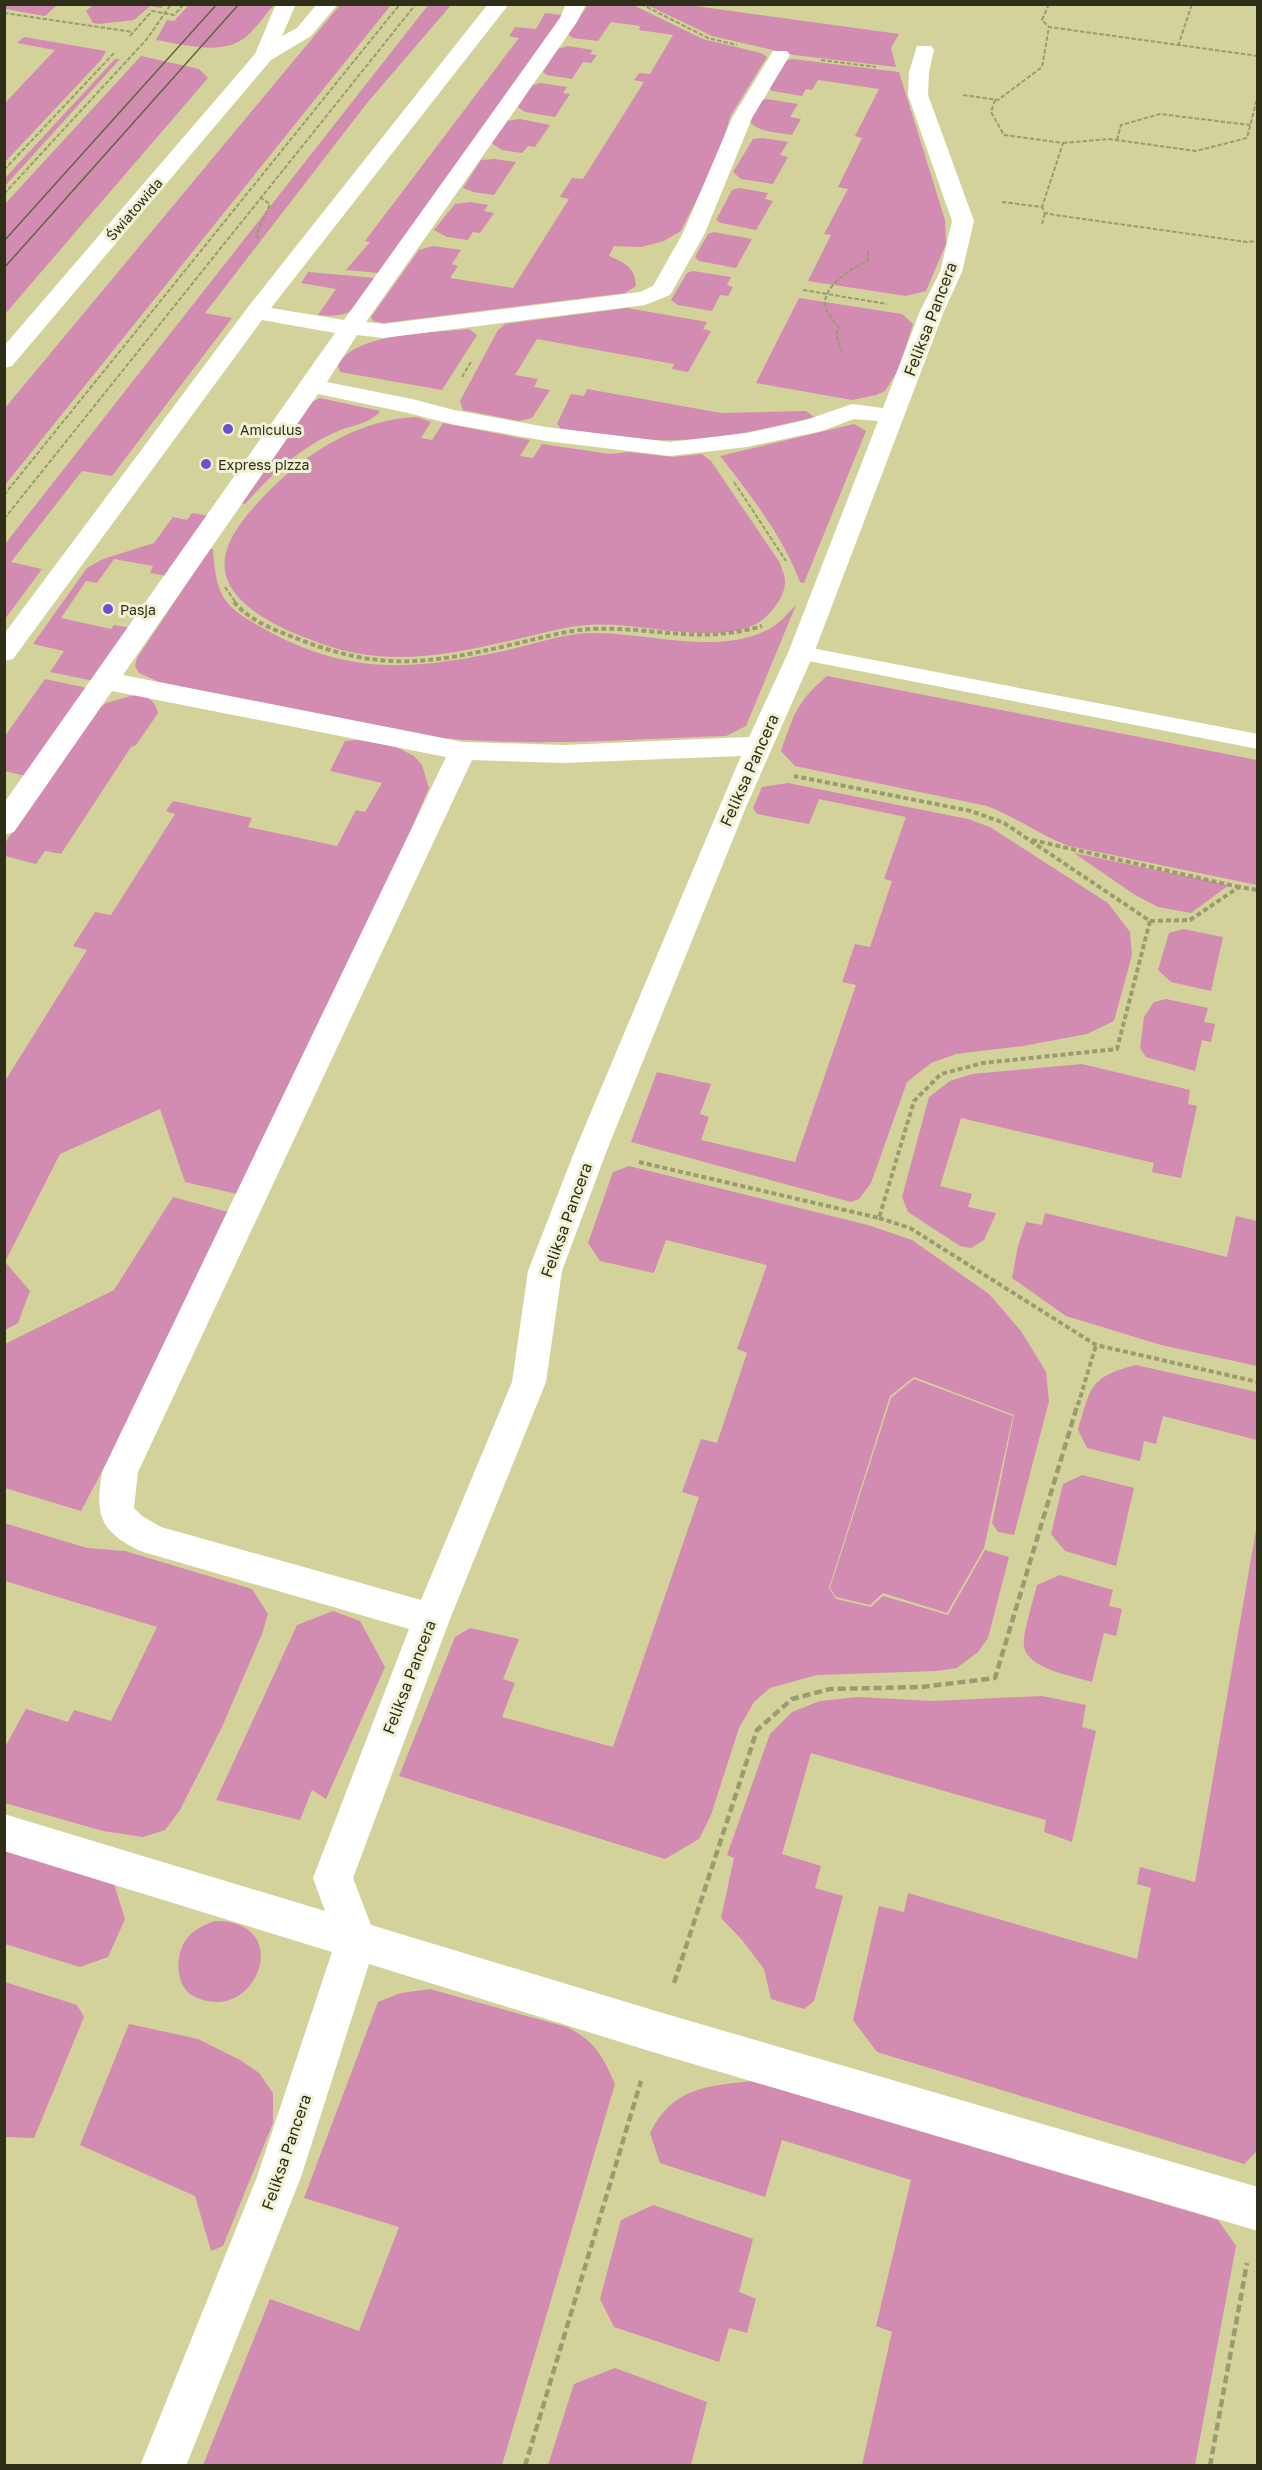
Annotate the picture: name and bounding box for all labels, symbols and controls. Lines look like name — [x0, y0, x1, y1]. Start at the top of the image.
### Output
street label: Światowida — [102, 174, 166, 244]
street label: Feliksa Pancera — [899, 259, 961, 379]
place label: Amiculus — [240, 421, 302, 438]
marker: Amiculus — [221, 422, 235, 436]
place label: Express pizza — [218, 456, 309, 473]
marker: Express pizza — [199, 457, 213, 471]
place label: Pasja — [120, 601, 156, 618]
marker: Pasja — [101, 602, 115, 616]
street label: Feliksa Pancera — [715, 711, 783, 829]
street label: Feliksa Pancera — [536, 1160, 596, 1280]
street label: Feliksa Pancera — [378, 1617, 440, 1737]
street label: Feliksa Pancera — [257, 2092, 315, 2212]

